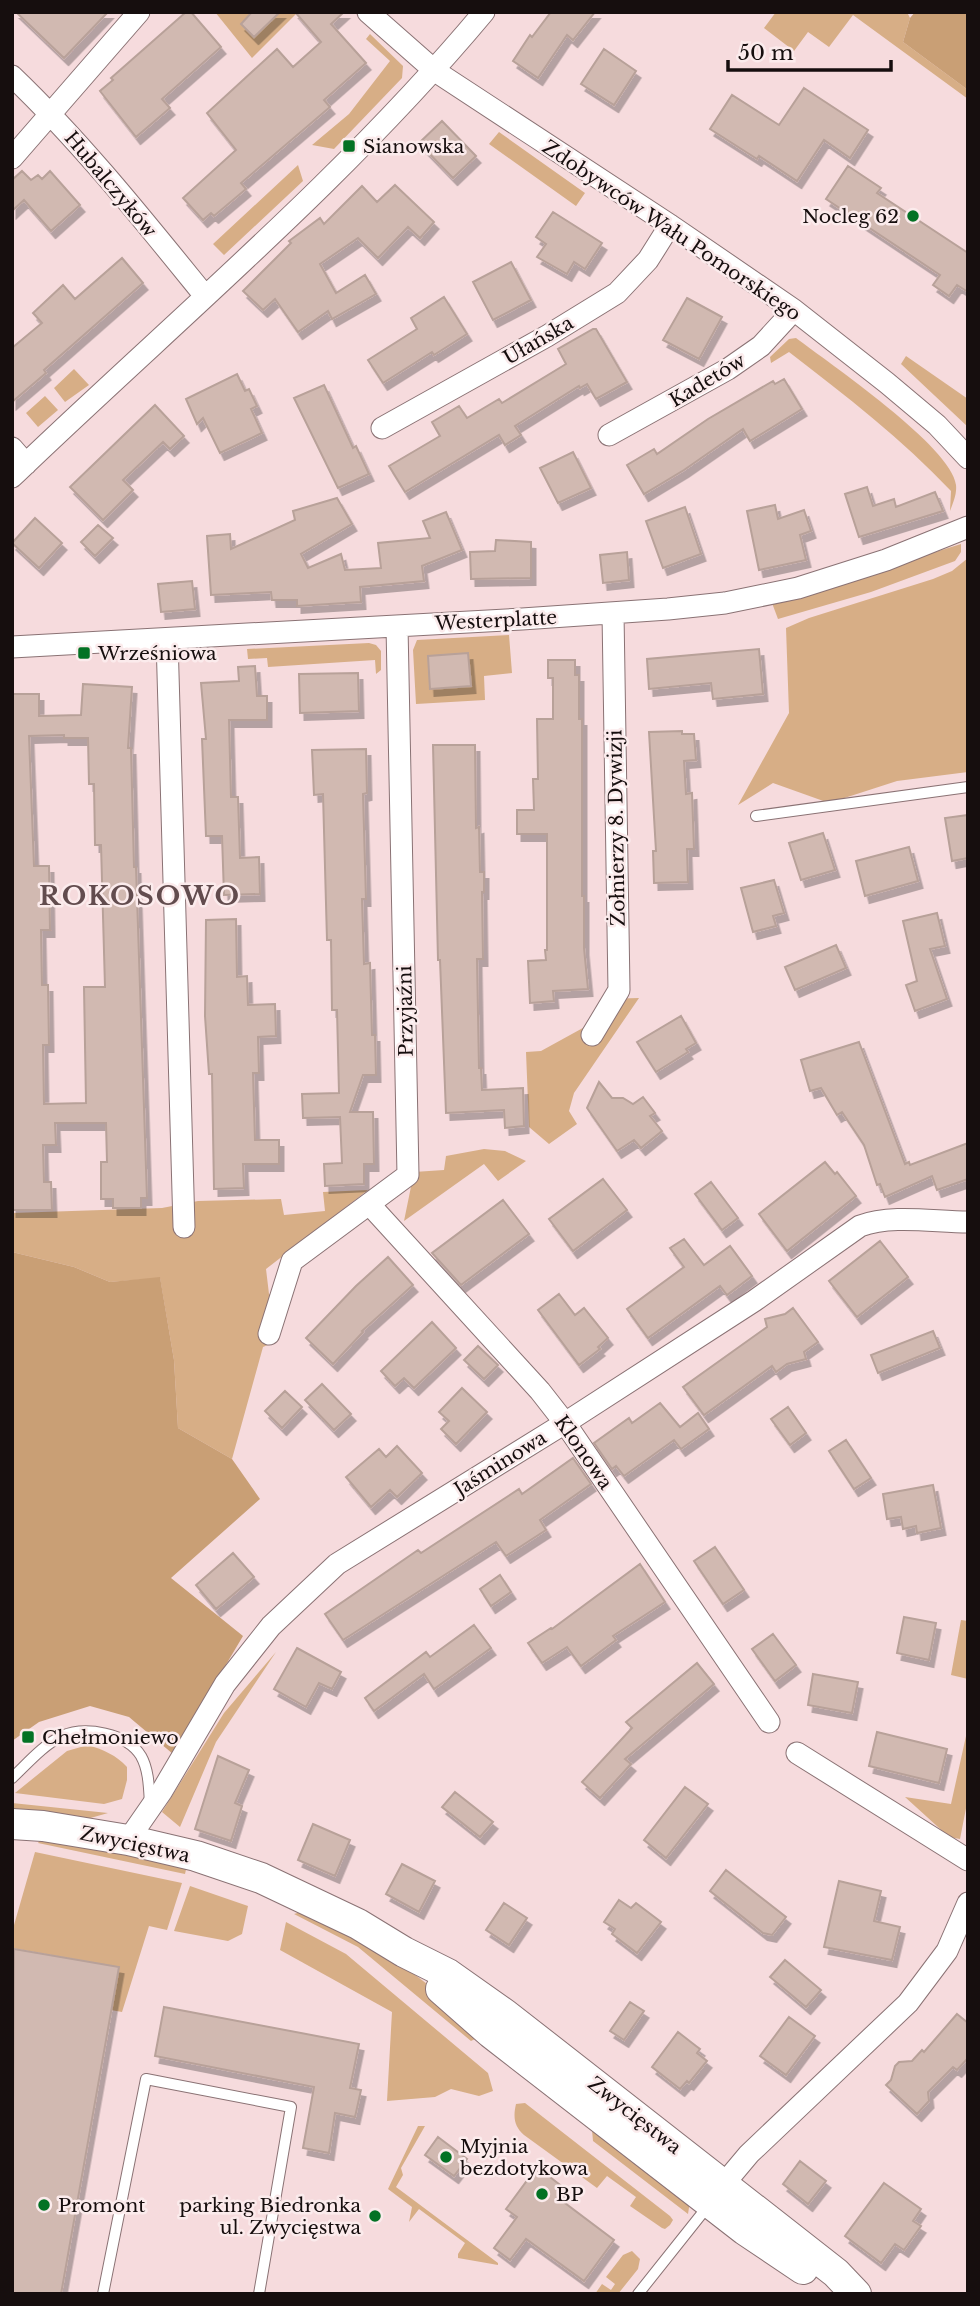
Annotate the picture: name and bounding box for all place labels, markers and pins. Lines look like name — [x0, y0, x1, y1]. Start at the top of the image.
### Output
place label: Sianowska — [363, 135, 465, 158]
marker: Sianowska — [341, 138, 357, 154]
place label: Nocleg 62 — [802, 205, 899, 228]
marker: Nocleg 62 — [905, 208, 921, 224]
place label: Wrześniowa — [97, 642, 217, 665]
marker: Wrześniowa — [76, 645, 92, 661]
place label: Chełmoniewo — [42, 1726, 179, 1749]
marker: Chełmoniewo — [20, 1729, 36, 1745]
place label: Myjnia bezdotykowa — [459, 2135, 588, 2180]
marker: Myjnia bezdotykowa — [438, 2149, 454, 2165]
place label: BP — [556, 2183, 584, 2206]
marker: BP — [534, 2186, 550, 2202]
place label: Promont — [58, 2194, 146, 2217]
place label: parking Biedronka ul. Zwycięstwa — [179, 2194, 361, 2239]
marker: Promont — [36, 2197, 52, 2213]
marker: parking Biedronka ul. Zwycięstwa — [367, 2208, 383, 2224]

